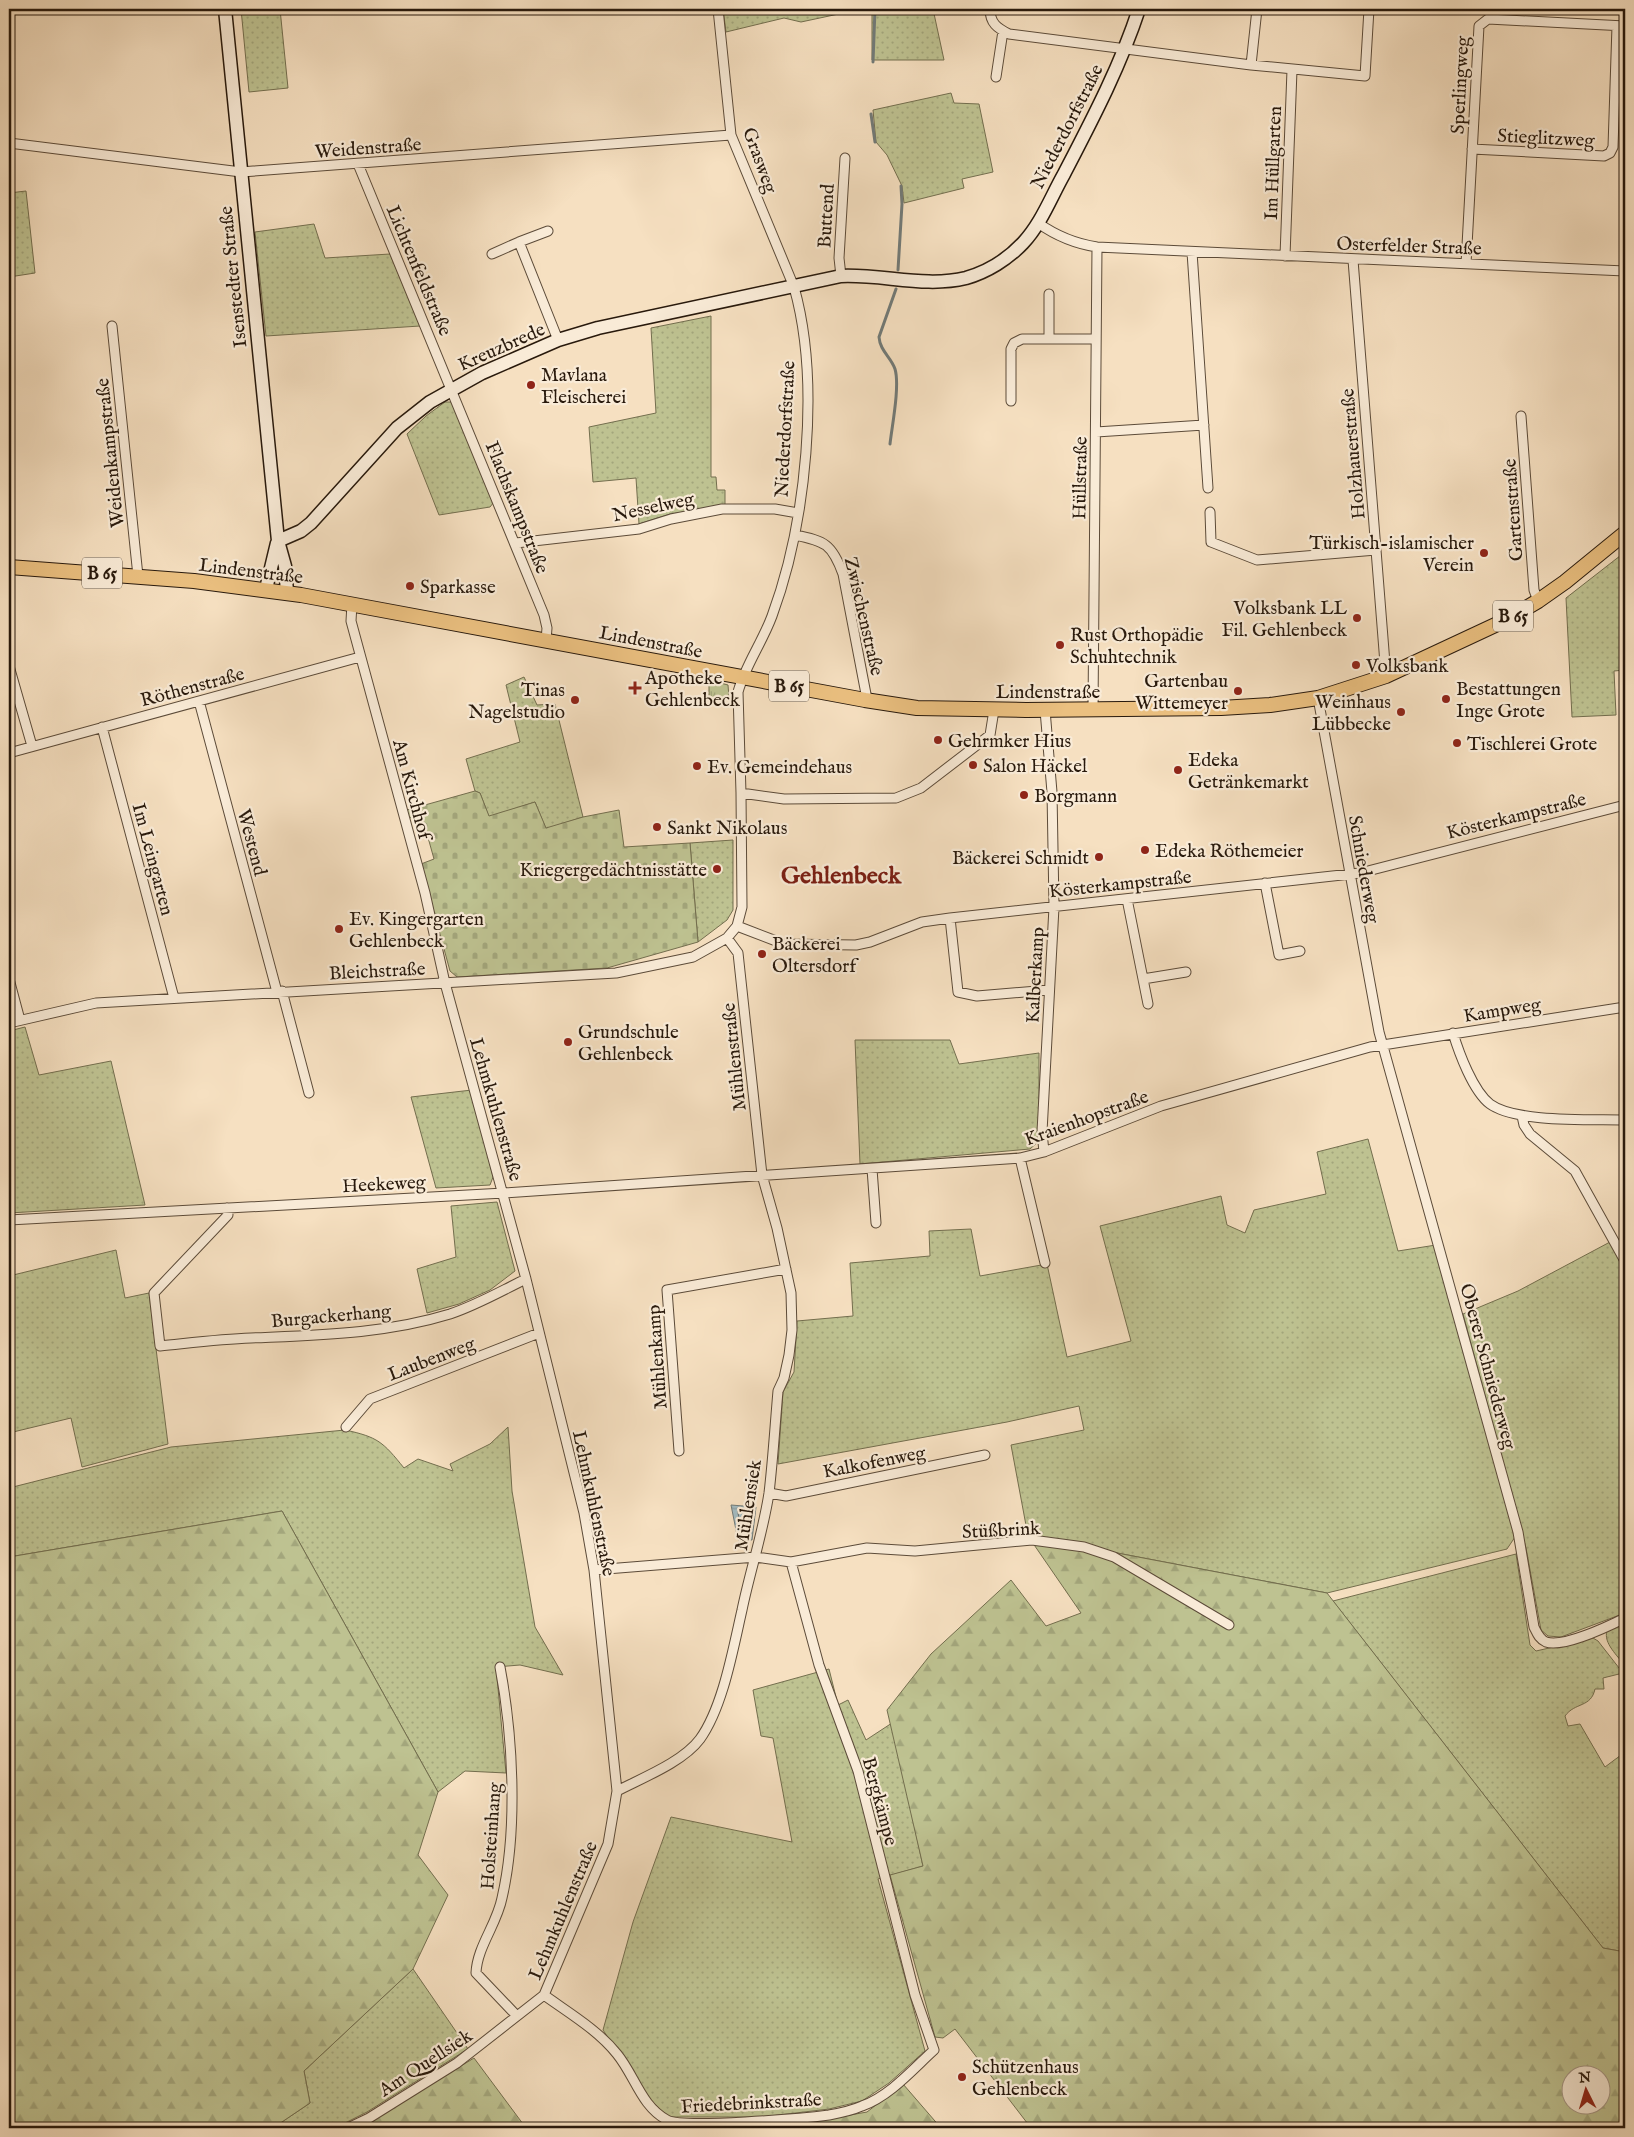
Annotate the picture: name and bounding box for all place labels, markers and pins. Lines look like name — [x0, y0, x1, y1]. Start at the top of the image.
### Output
place label: Mavlana Fleischerei — [541, 364, 626, 410]
marker: Mavlana Fleischerei — [525, 379, 537, 391]
place label: Türkisch-islamischer Verein — [1309, 532, 1474, 578]
marker: Türkisch-islamischer Verein — [1478, 547, 1490, 559]
place label: Sparkasse — [420, 576, 496, 600]
marker: Sparkasse — [404, 580, 416, 592]
place label: Volksbank LL Fil. Gehlenbeck — [1221, 597, 1348, 643]
marker: Volksbank LL Fil. Gehlenbeck — [1351, 612, 1363, 624]
place label: Rust Orthopädie Schuhtechnik — [1070, 624, 1204, 670]
marker: Rust Orthopädie Schuhtechnik — [1054, 639, 1066, 651]
place label: Volksbank — [1365, 655, 1449, 679]
marker: Volksbank — [1350, 659, 1362, 671]
place label: Apotheke Gehlenbeck — [644, 667, 741, 713]
place label: Gartenbau Wittemeyer — [1135, 670, 1228, 716]
place label: Bestattungen Inge Grote — [1456, 678, 1561, 724]
place label: Tinas Nagelstudio — [468, 679, 565, 725]
marker: Apotheke Gehlenbeck — [629, 682, 641, 694]
marker: Gartenbau Wittemeyer — [1232, 685, 1244, 697]
place label: Weinhaus Lübbecke — [1312, 691, 1391, 737]
marker: Bestattungen Inge Grote — [1440, 693, 1452, 705]
marker: Tinas Nagelstudio — [569, 694, 581, 706]
marker: Weinhaus Lübbecke — [1395, 706, 1407, 718]
place label: Gehrmker Hius — [948, 730, 1071, 754]
place label: Tischlerei Grote — [1467, 733, 1597, 757]
marker: Gehrmker Hius — [932, 734, 944, 746]
marker: Tischlerei Grote — [1451, 737, 1463, 749]
place label: Edeka Getränkemarkt — [1188, 749, 1309, 795]
place label: Salon Häckel — [983, 755, 1088, 779]
place label: Ev. Gemeindehaus — [707, 756, 852, 780]
marker: Salon Häckel — [967, 759, 979, 771]
marker: Ev. Gemeindehaus — [691, 760, 703, 772]
marker: Edeka Getränkemarkt — [1172, 764, 1184, 776]
place label: Borgmann — [1034, 785, 1117, 809]
marker: Borgmann — [1018, 789, 1030, 801]
place label: Sankt Nikolaus — [667, 817, 787, 841]
marker: Sankt Nikolaus — [651, 821, 663, 833]
place label: Edeka Röthemeier — [1155, 840, 1303, 864]
marker: Edeka Röthemeier — [1139, 844, 1151, 856]
place label: Bäckerei Schmidt — [952, 847, 1089, 871]
marker: Bäckerei Schmidt — [1093, 851, 1105, 863]
place label: Kriegergedächtnisstätte — [519, 859, 707, 883]
marker: Kriegergedächtnisstätte — [711, 863, 723, 875]
place label: Ev. Kingergarten Gehlenbeck — [349, 908, 484, 954]
marker: Ev. Kingergarten Gehlenbeck — [333, 923, 345, 935]
place label: Bäckerei Oltersdorf — [772, 933, 859, 979]
marker: Bäckerei Oltersdorf — [756, 948, 768, 960]
place label: Grundschule Gehlenbeck — [578, 1021, 679, 1067]
marker: Grundschule Gehlenbeck — [562, 1036, 574, 1048]
place label: Schützenhaus Gehlenbeck — [972, 2056, 1079, 2102]
marker: Schützenhaus Gehlenbeck — [956, 2071, 968, 2083]

